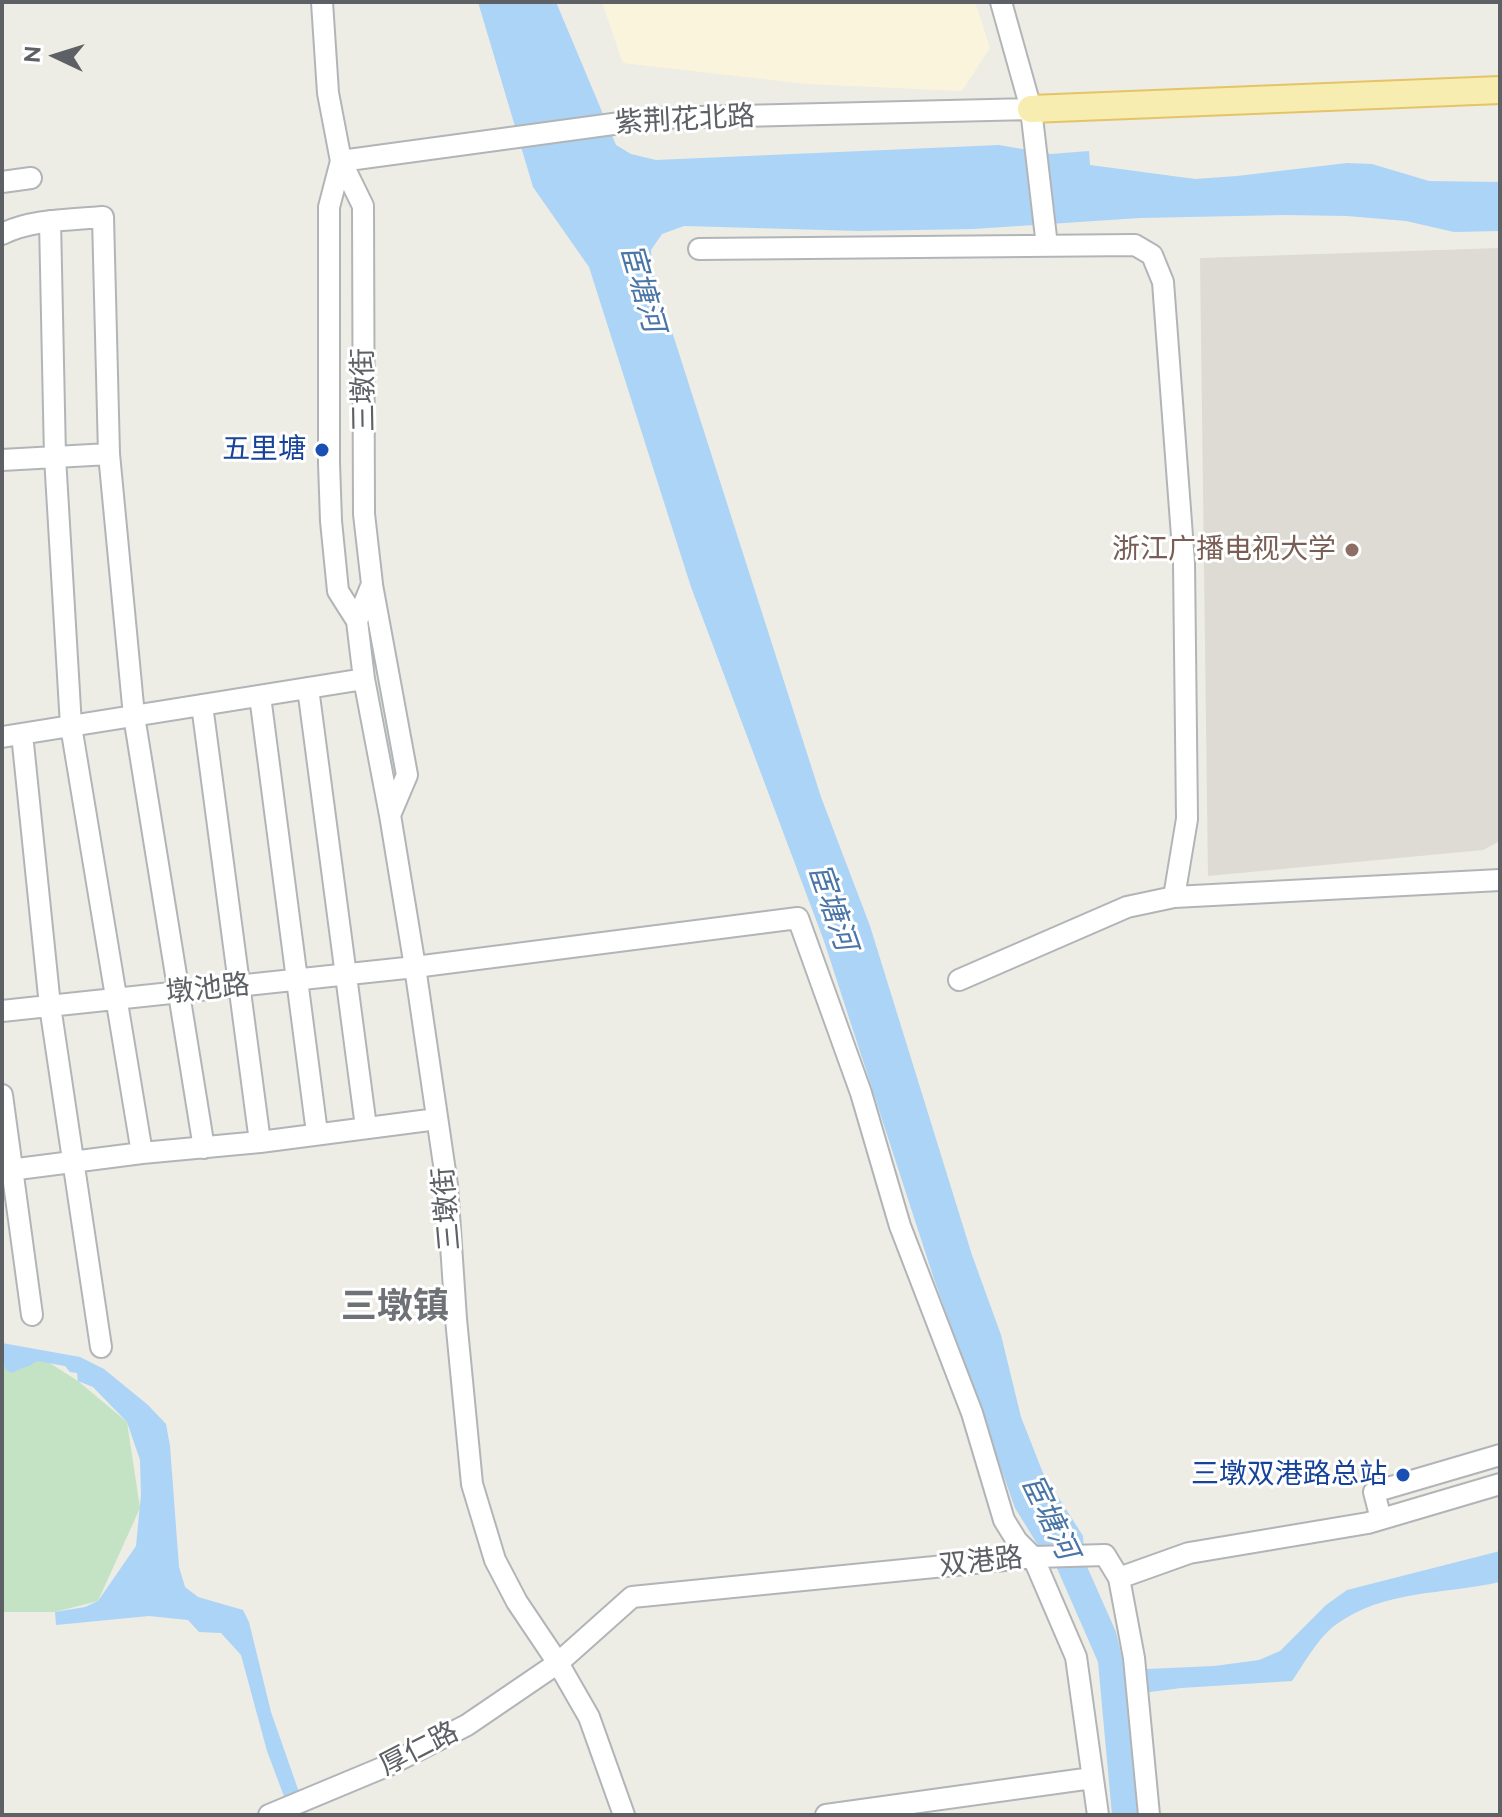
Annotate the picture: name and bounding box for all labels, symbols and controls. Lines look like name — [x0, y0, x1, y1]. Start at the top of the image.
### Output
north arrow — [16, 16, 96, 96]
text: N — [19, 45, 46, 64]
street label: 紫荆花北路 — [614, 100, 756, 140]
water label: 宦塘河 — [612, 240, 672, 336]
street label: 三墩街 — [346, 348, 382, 432]
place label: 五里塘 — [222, 433, 306, 467]
marker: 五里塘 — [313, 441, 331, 459]
place label: 浙江广播电视大学 — [1112, 533, 1336, 567]
marker: 浙江广播电视大学 — [1343, 541, 1361, 559]
water label: 宦塘河 — [800, 859, 864, 955]
street label: 墩池路 — [164, 968, 252, 1010]
street label: 三墩街 — [427, 1166, 467, 1252]
district label: 三墩镇 — [341, 1285, 449, 1329]
place label: 三墩双港路总站 — [1191, 1458, 1387, 1492]
marker: 三墩双港路总站 — [1394, 1466, 1412, 1484]
water label: 宦塘河 — [1013, 1469, 1085, 1565]
street label: 双港路 — [937, 1541, 1025, 1583]
street label: 厚仁路 — [374, 1715, 464, 1783]

